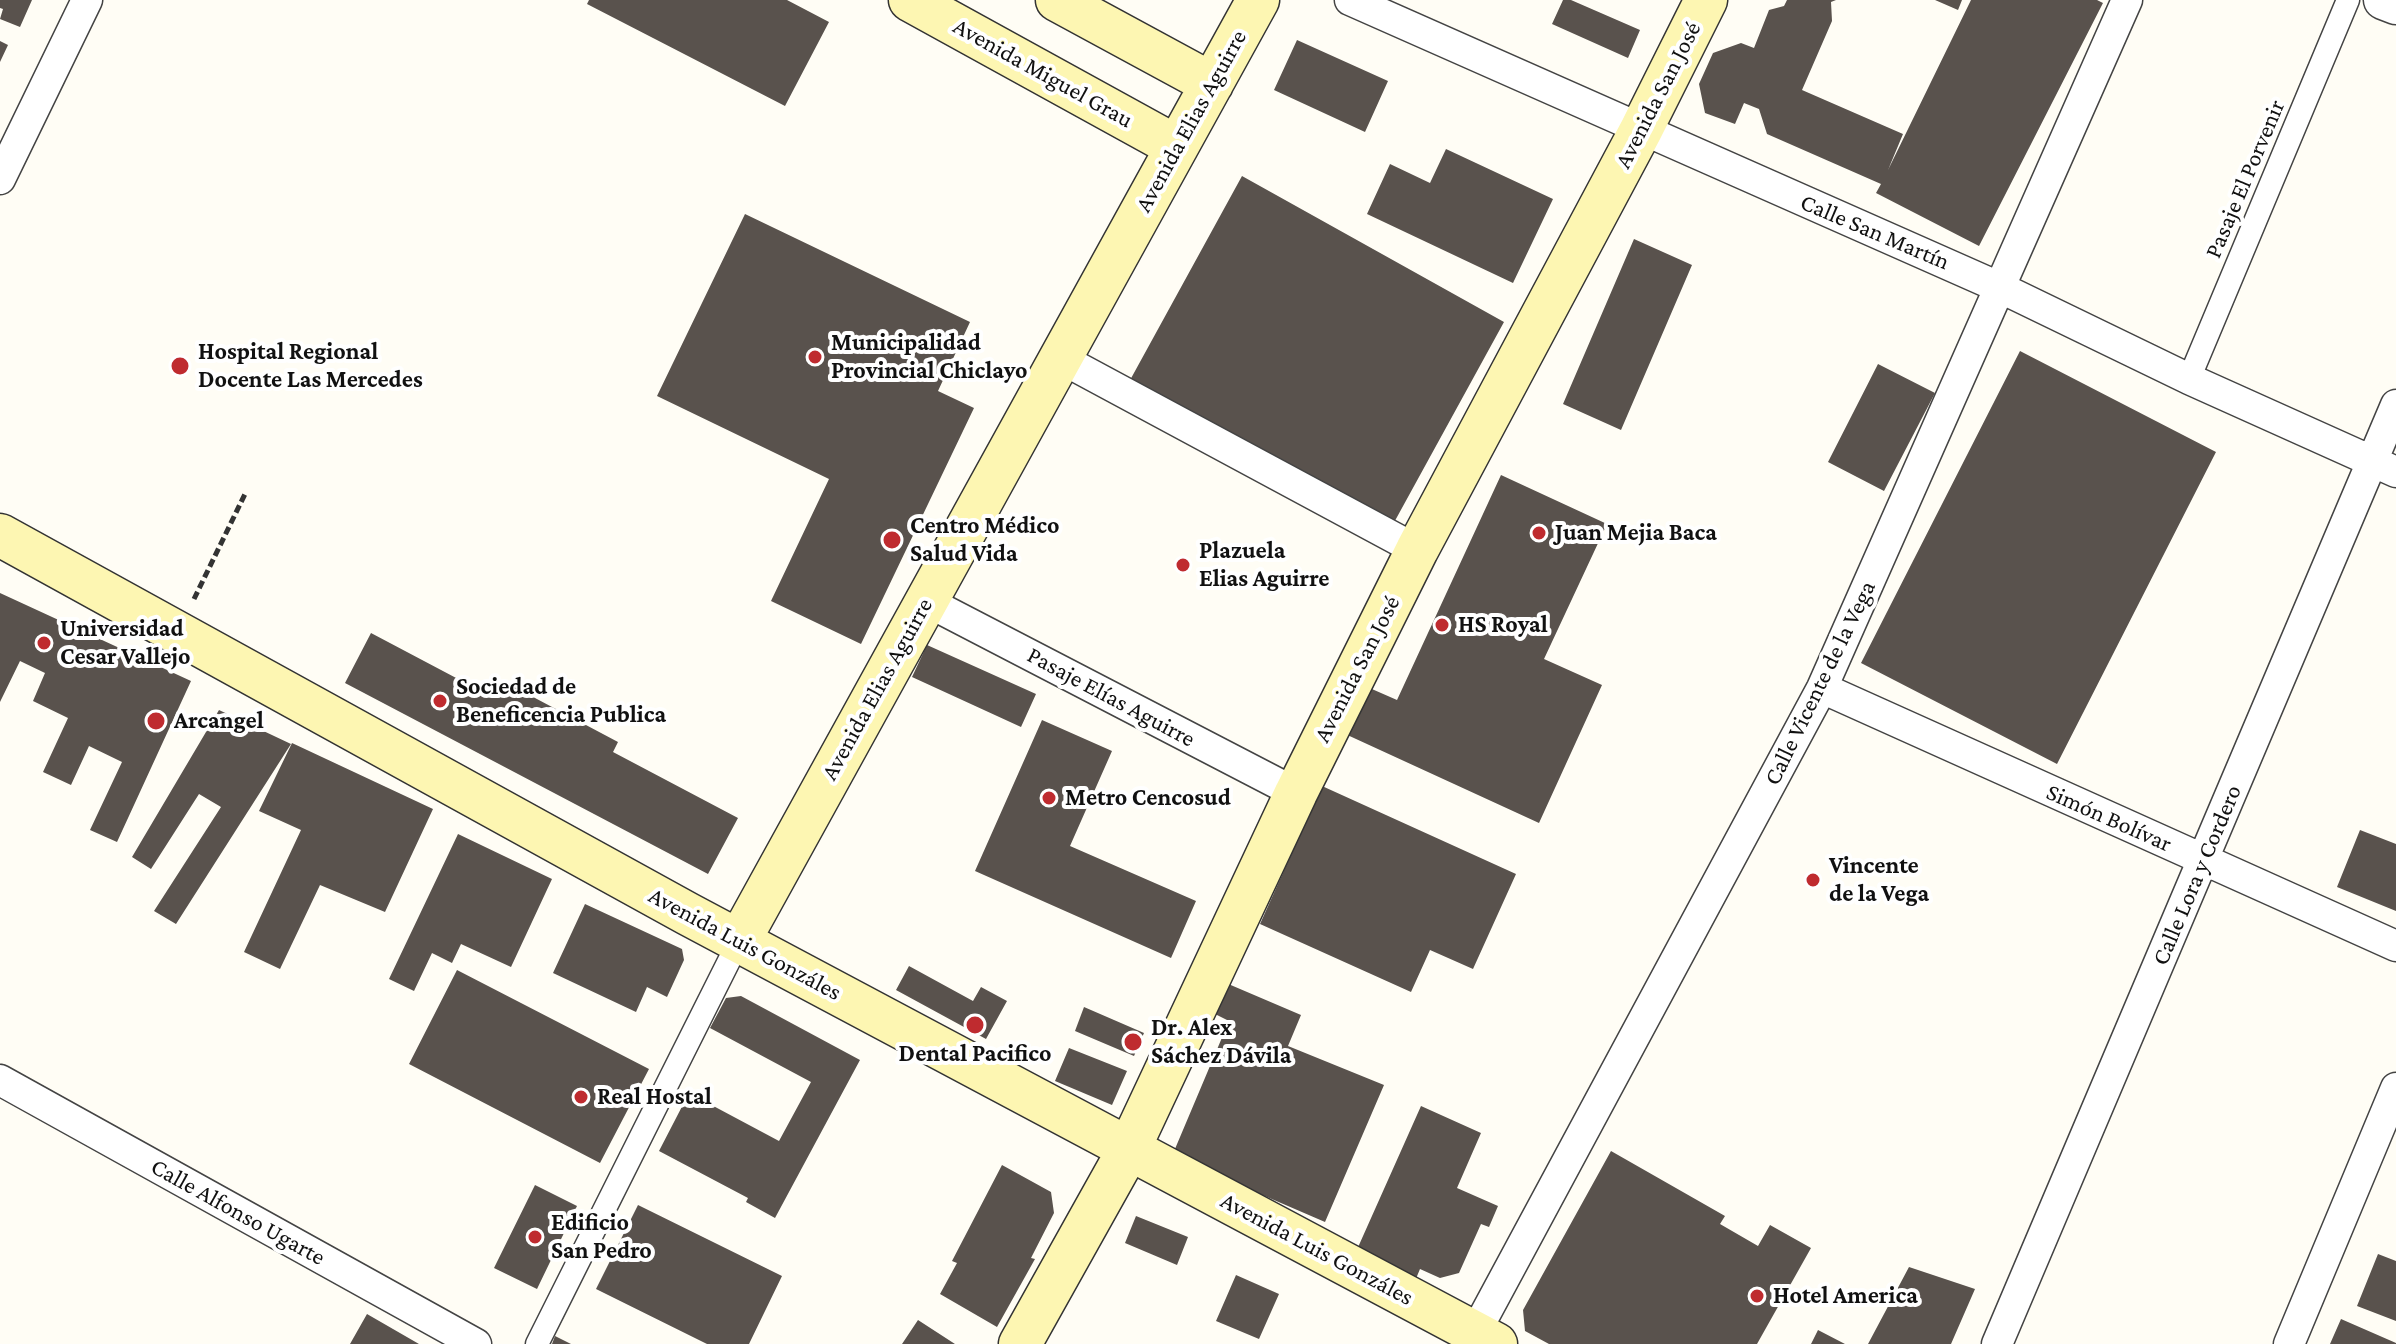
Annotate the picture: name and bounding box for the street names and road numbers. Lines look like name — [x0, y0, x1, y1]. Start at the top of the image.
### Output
street label: Avenida Miguel Grau — [948, 12, 1138, 134]
street label: Avenida San José — [1609, 17, 1707, 173]
street label: Avenida Elias Aguirre — [1129, 25, 1253, 217]
street label: Pasaje El Porvenir — [2199, 96, 2291, 262]
street label: Calle San Martín — [1796, 188, 1954, 276]
street label: Calle Vicente de la Vega — [1758, 576, 1882, 790]
street label: Avenida San José — [1308, 591, 1406, 747]
street label: Avenida Elias Aguirre — [815, 593, 939, 785]
street label: Pasaje Elías Aguirre — [1022, 641, 1200, 753]
street label: Simón Bolívar — [2042, 778, 2176, 858]
street label: Calle Lora y Cordero — [2146, 781, 2248, 969]
street label: Avenida Luis Gonzáles — [644, 881, 846, 1007]
street label: Calle Alfonso Ugarte — [146, 1152, 330, 1272]
street label: Avenida Luis Gonzáles — [1216, 1186, 1418, 1312]

